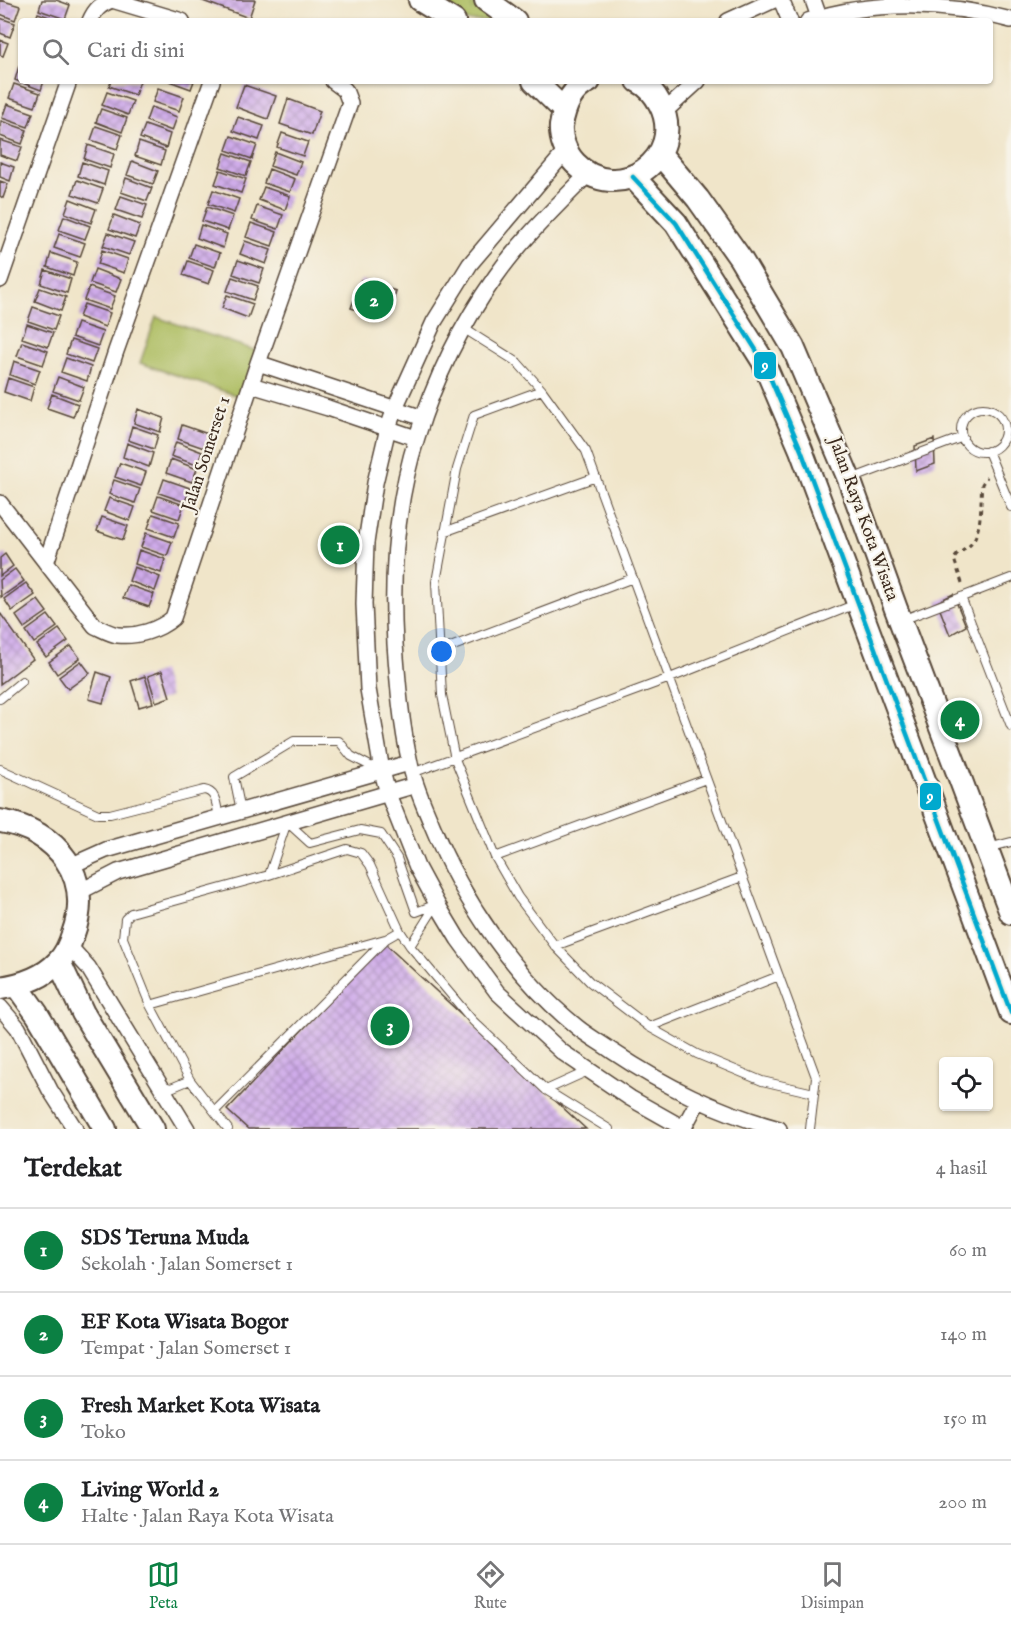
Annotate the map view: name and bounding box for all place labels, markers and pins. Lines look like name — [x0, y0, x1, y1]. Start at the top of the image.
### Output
pin: 2 — [354, 278, 394, 322]
pin: 1 — [320, 522, 360, 568]
pin: 4 — [940, 698, 980, 742]
pin: 3 — [370, 1004, 410, 1048]

